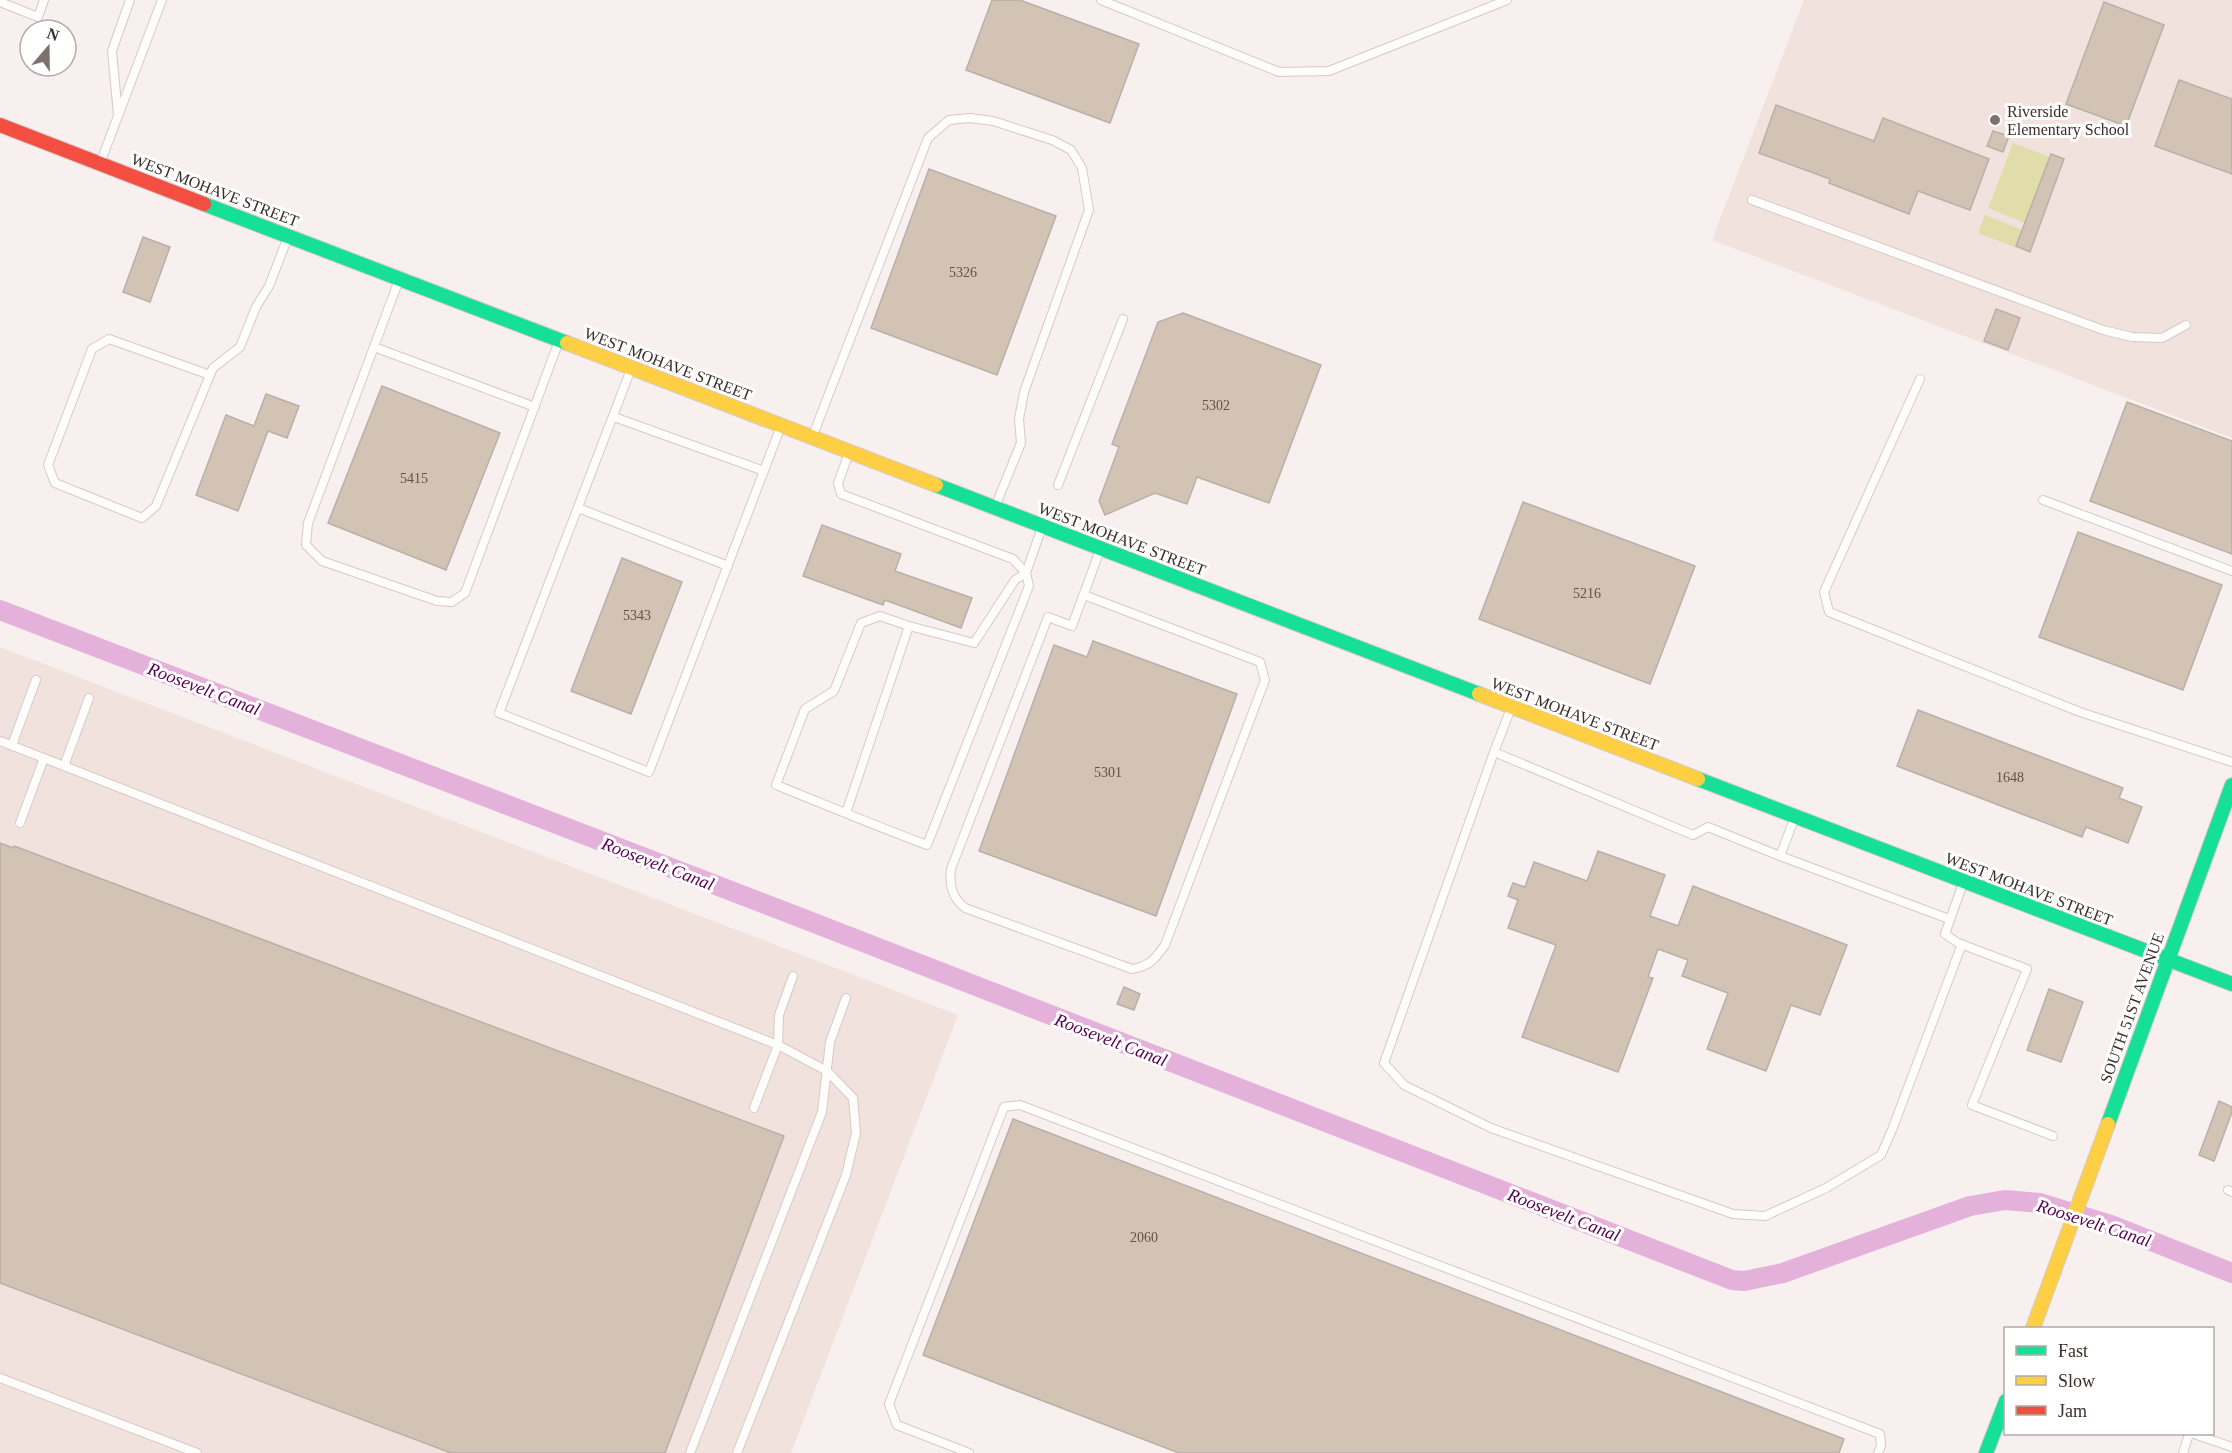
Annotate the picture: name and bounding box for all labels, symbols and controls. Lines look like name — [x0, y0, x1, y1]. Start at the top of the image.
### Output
north arrow — [18, 18, 78, 78]
text: N — [45, 24, 62, 44]
place label: Riverside Elementary School — [2007, 103, 2130, 139]
marker: Riverside Elementary School — [1988, 113, 2002, 127]
street label: WEST MOHAVE STREET — [129, 150, 301, 230]
house number: 5326 — [949, 265, 977, 280]
street label: WEST MOHAVE STREET — [582, 324, 754, 404]
house number: 5302 — [1202, 398, 1230, 413]
house number: 5415 — [400, 471, 428, 486]
street label: WEST MOHAVE STREET — [1036, 499, 1208, 579]
house number: 5216 — [1573, 586, 1601, 601]
house number: 5343 — [623, 608, 651, 623]
water label: Roosevelt Canal — [144, 658, 263, 720]
street label: WEST MOHAVE STREET — [1489, 674, 1661, 754]
house number: 5301 — [1094, 765, 1122, 780]
house number: 1648 — [1996, 770, 2024, 785]
water label: Roosevelt Canal — [598, 833, 717, 895]
street label: WEST MOHAVE STREET — [1943, 849, 2115, 929]
street label: SOUTH 51ST AVENUE — [2097, 931, 2167, 1085]
water label: Roosevelt Canal — [1051, 1009, 1170, 1071]
water label: Roosevelt Canal — [1504, 1184, 1623, 1246]
water label: Roosevelt Canal — [2034, 1195, 2153, 1251]
house number: 2060 — [1130, 1230, 1158, 1245]
legend — [2004, 1327, 2214, 1435]
text: Fast — [2058, 1341, 2088, 1361]
text: Slow — [2058, 1371, 2095, 1391]
text: Jam — [2058, 1401, 2087, 1421]

